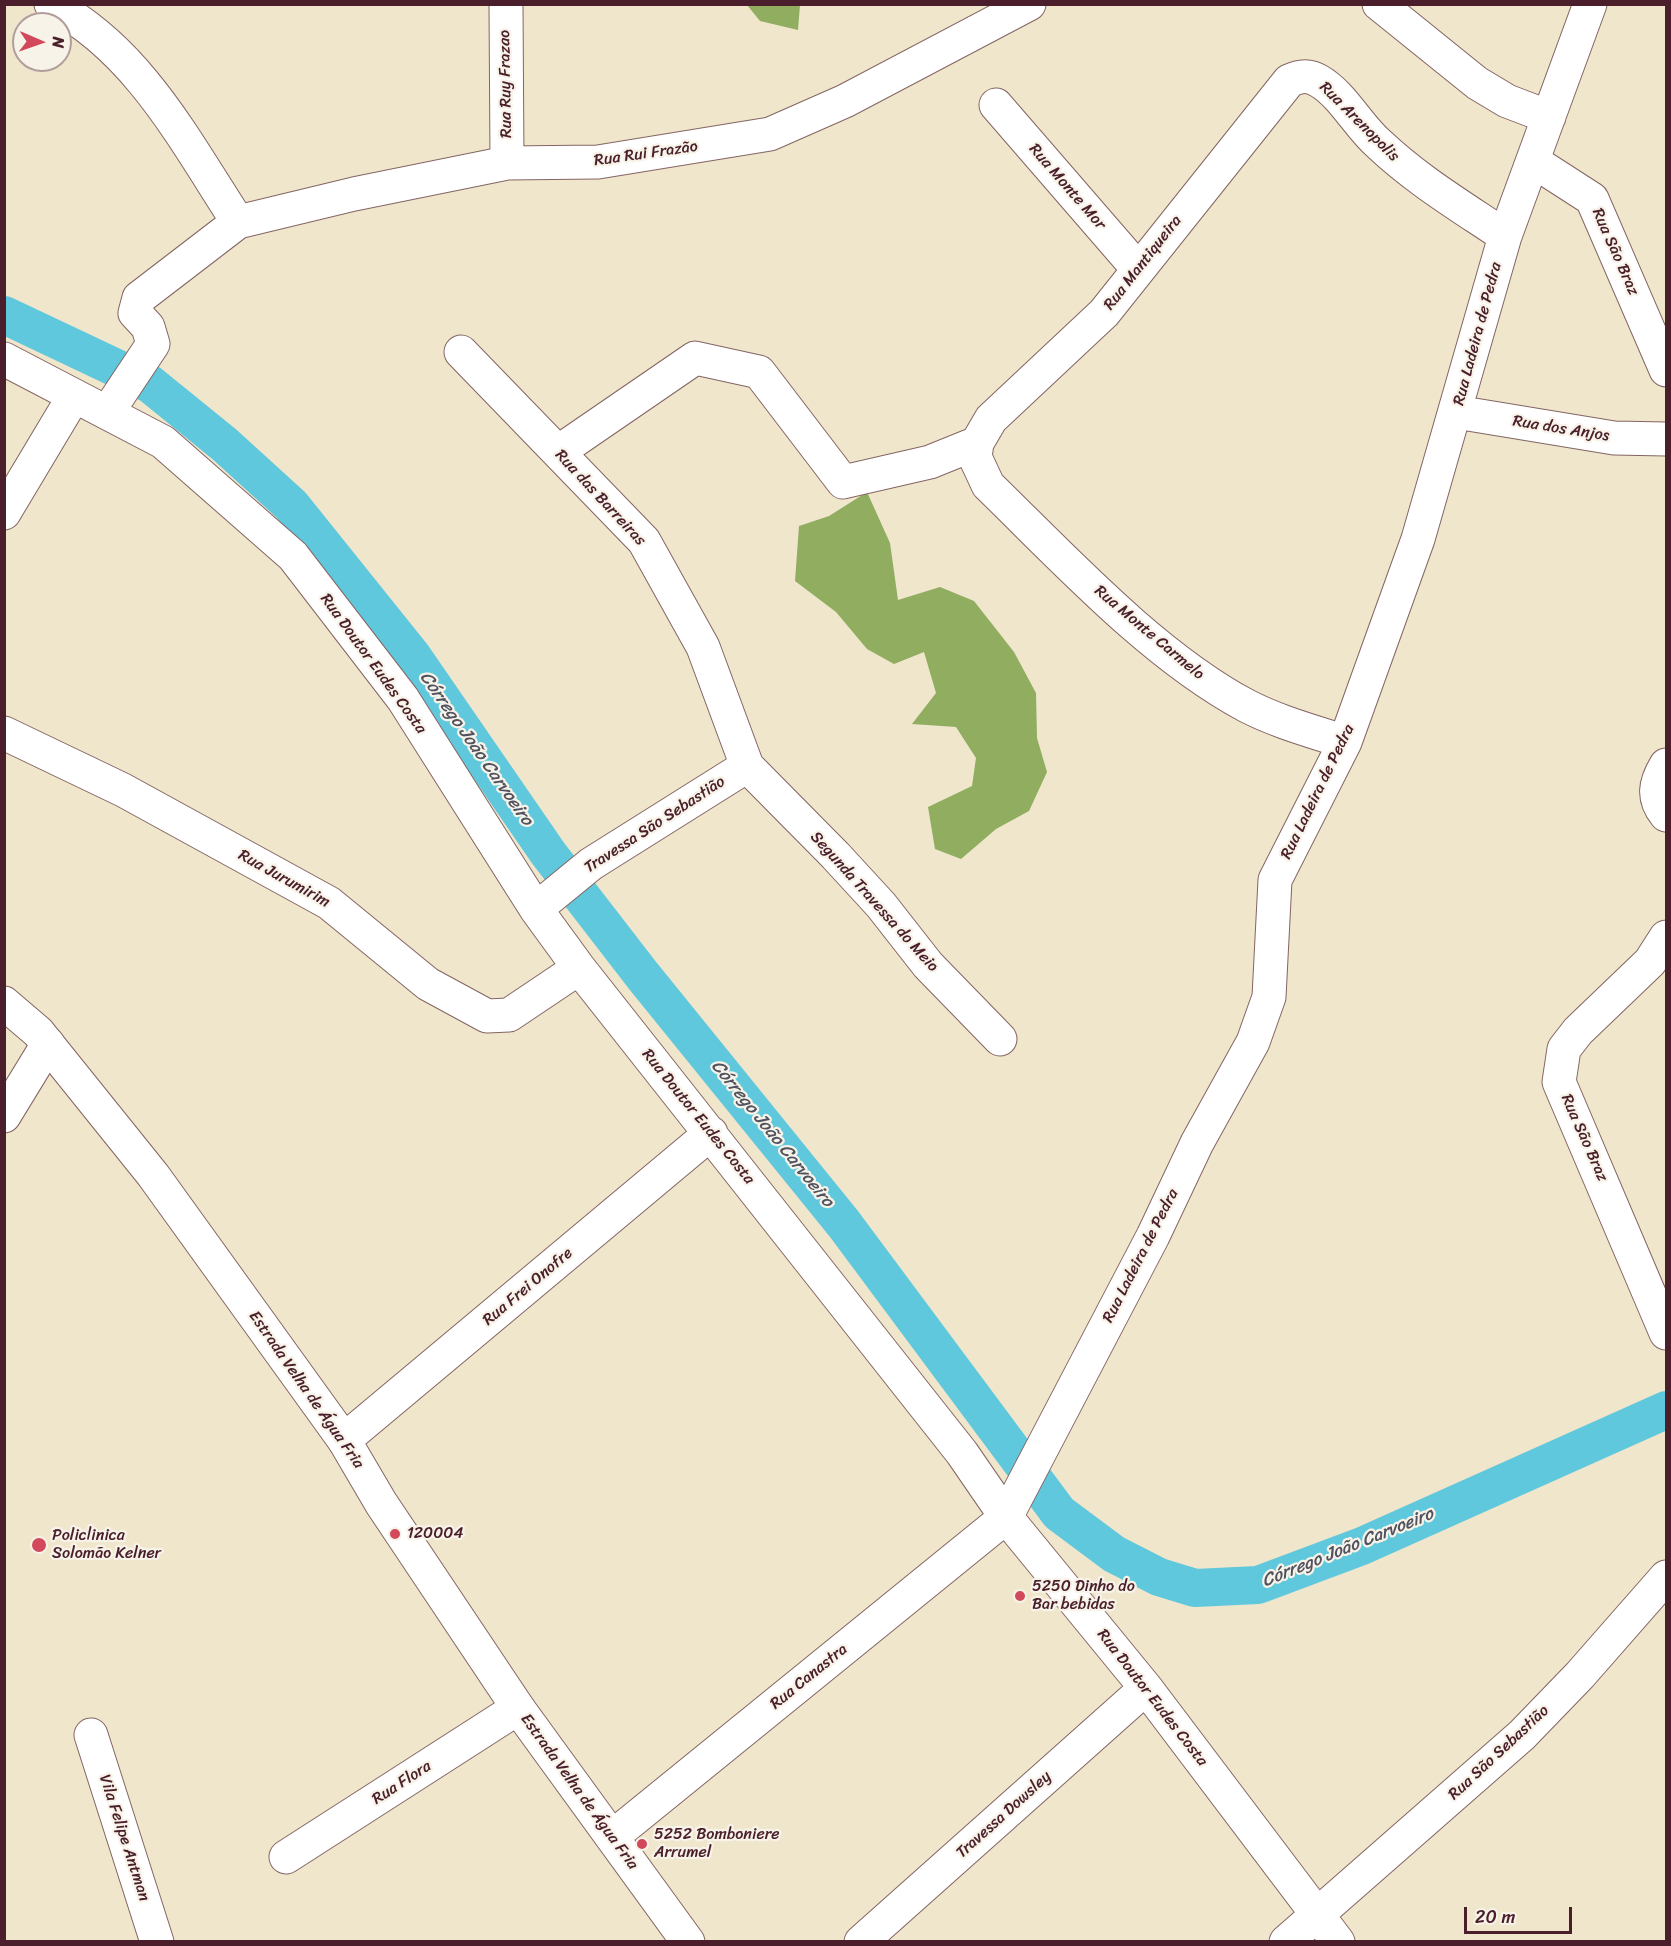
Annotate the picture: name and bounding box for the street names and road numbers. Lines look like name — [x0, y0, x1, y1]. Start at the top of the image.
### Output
street label: Rua Ruy Frazao — [495, 30, 517, 138]
street label: Rua Arenopolis — [1315, 78, 1403, 166]
street label: Rua Rui Frazão — [593, 137, 699, 171]
street label: Rua Monte Mor — [1025, 140, 1109, 234]
street label: Rua São Braz — [1587, 206, 1643, 298]
street label: Rua Mantiqueira — [1100, 212, 1186, 314]
street label: Rua Ladeira de Pedra — [1450, 260, 1506, 408]
street label: Rua dos Anjos — [1511, 412, 1611, 446]
street label: Rua das Barreiras — [551, 446, 649, 550]
street label: Rua Monte Carmelo — [1090, 582, 1208, 684]
street label: Rua Doutor Eudes Costa — [316, 590, 430, 738]
street label: Rua Ladeira de Pedra — [1277, 722, 1359, 862]
street label: Travessa São Sebastião — [581, 772, 729, 878]
street label: Segunda Travessa do Meio — [806, 828, 942, 976]
street label: Rua Jurumirim — [235, 846, 333, 912]
street label: Rua Doutor Eudes Costa — [638, 1045, 758, 1189]
street label: Rua São Braz — [1556, 1092, 1612, 1184]
street label: Rua Ladeira de Pedra — [1099, 1186, 1183, 1326]
street label: Rua Frei Onofre — [479, 1244, 577, 1330]
street label: Estrada Velha de Água Fria — [244, 1308, 368, 1472]
street label: Rua Doutor Eudes Costa — [1093, 1626, 1211, 1770]
street label: Rua Canastra — [767, 1640, 851, 1714]
street label: Rua São Sebastião — [1445, 1702, 1553, 1804]
street label: Estrada Velha de Água Fria — [516, 1710, 642, 1874]
street label: Rua Flora — [369, 1757, 435, 1809]
street label: Travessa Dowsley — [953, 1767, 1055, 1863]
street label: Vila Felipe Antman — [94, 1772, 154, 1904]

